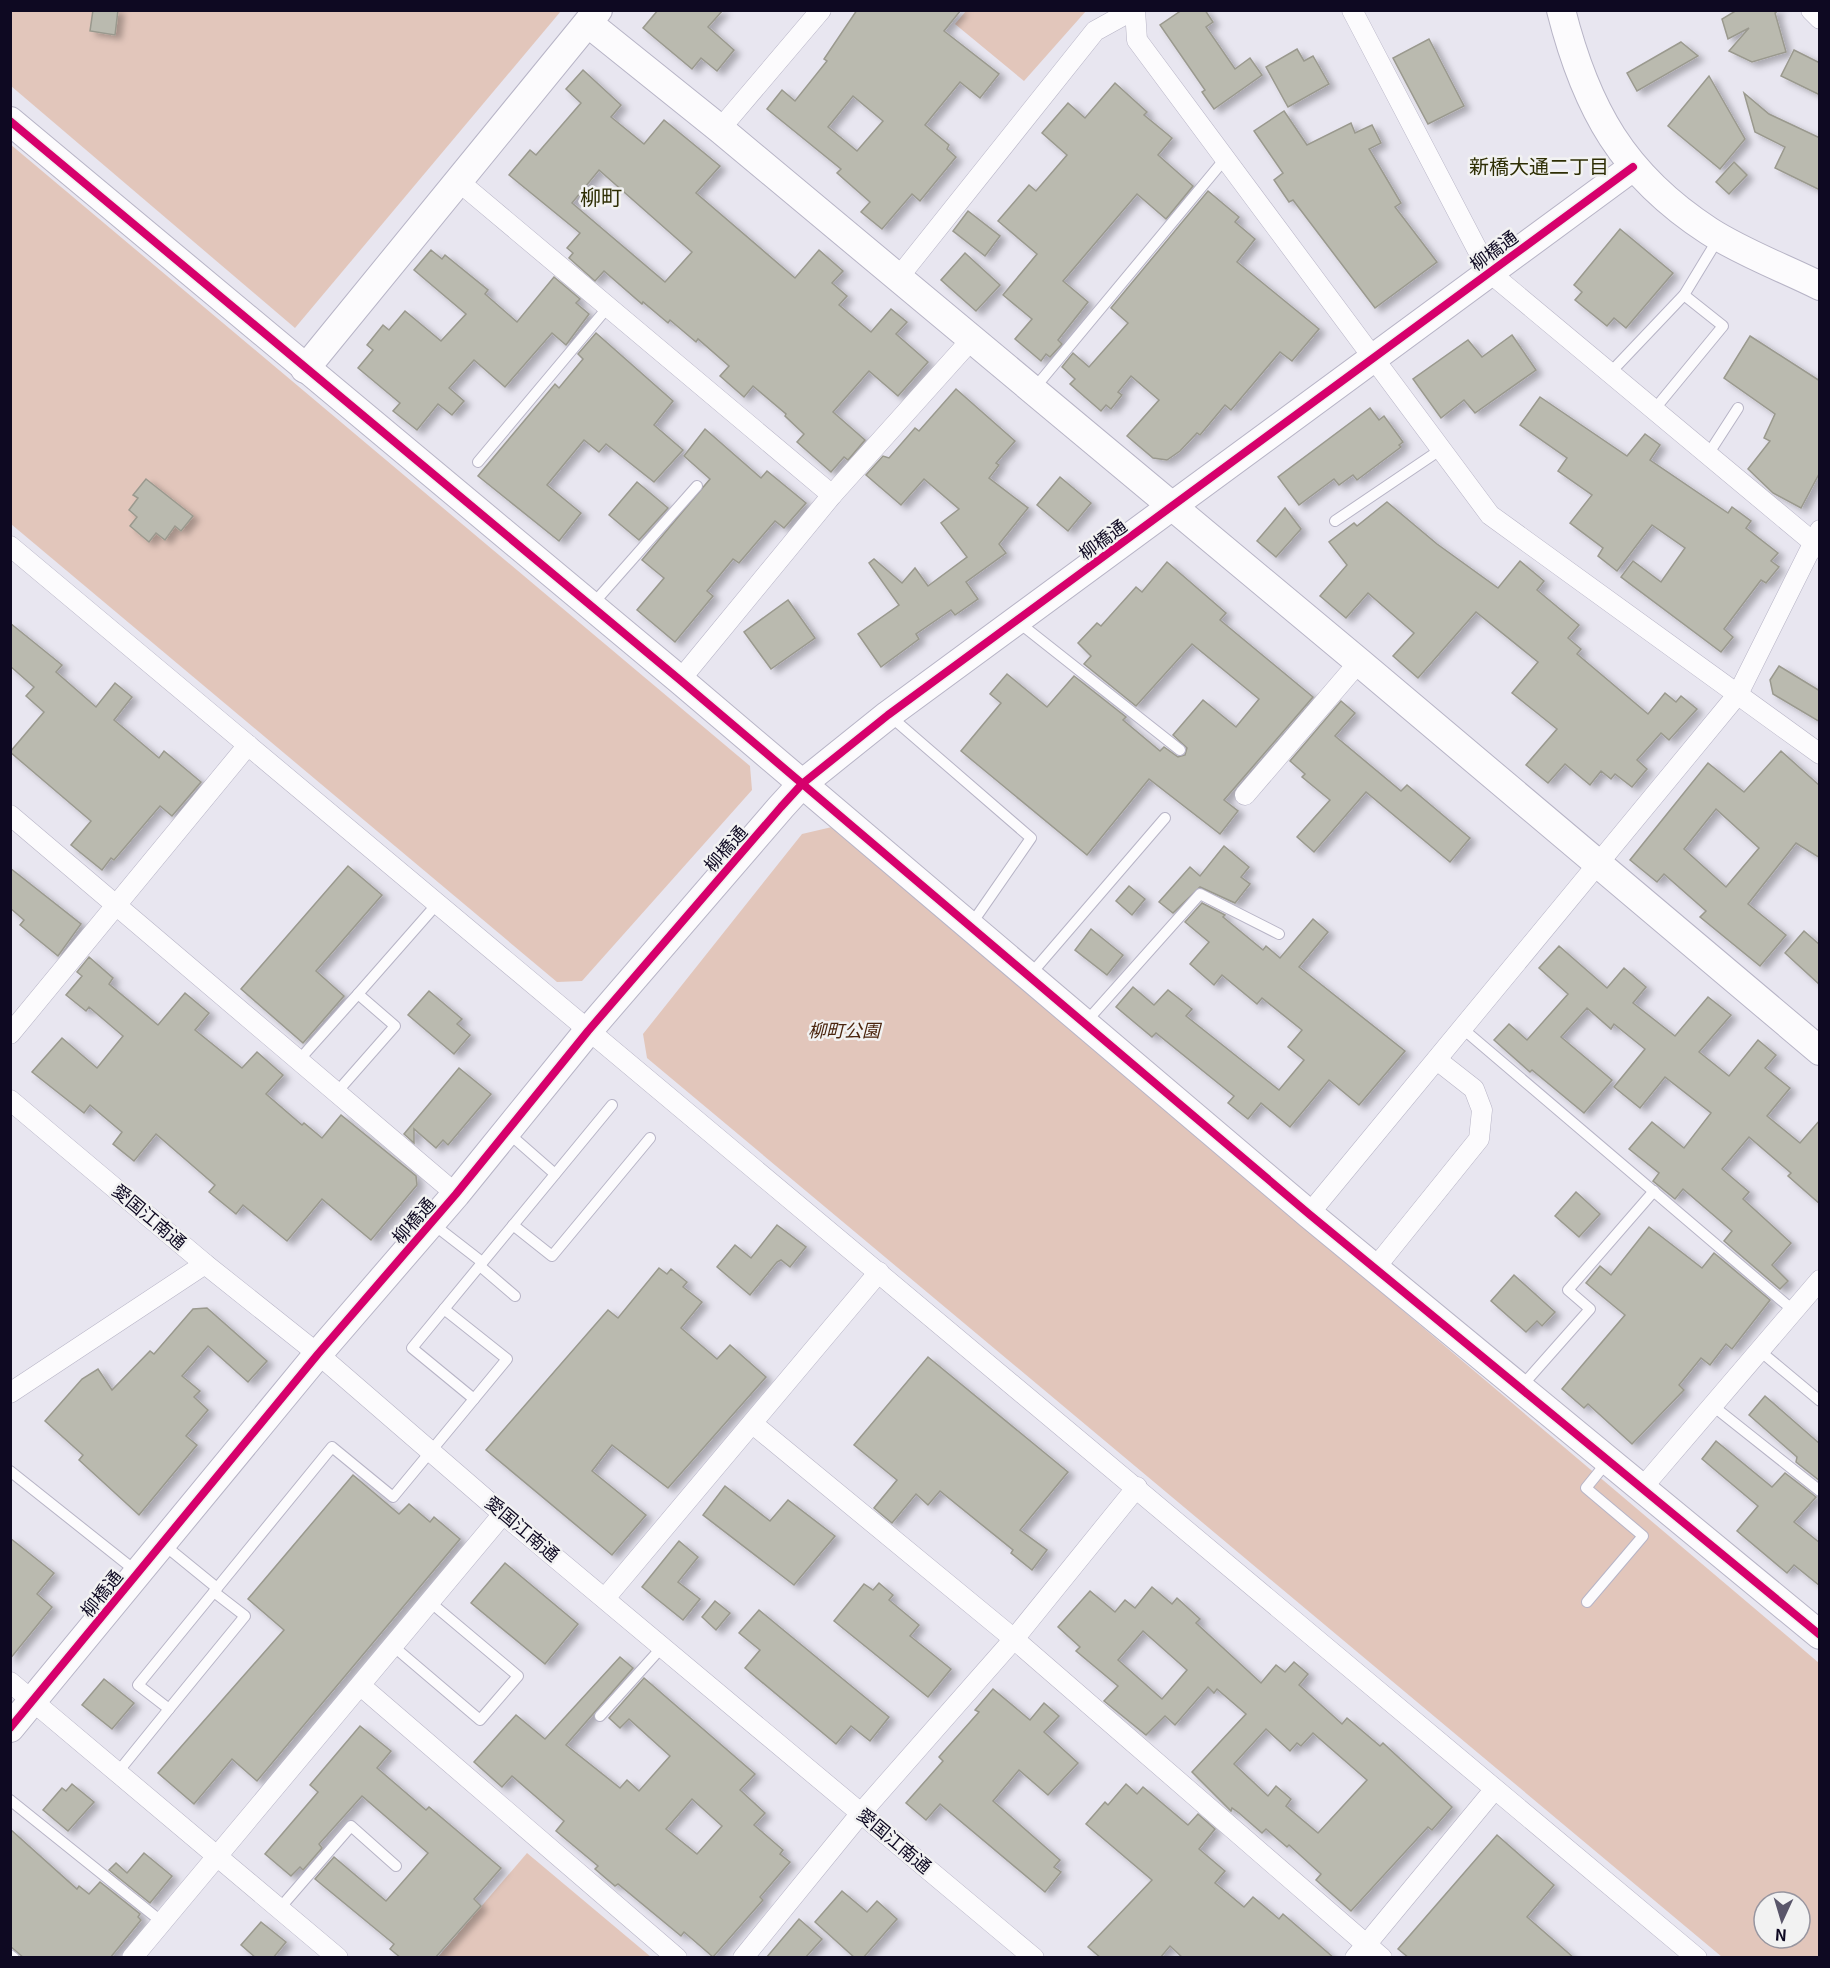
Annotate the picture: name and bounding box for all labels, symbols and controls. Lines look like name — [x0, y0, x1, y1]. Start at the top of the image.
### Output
district label: 新橋大通二丁目 — [1469, 151, 1609, 180]
district label: 柳町 — [580, 181, 622, 211]
street label: 柳橋通 — [1463, 223, 1522, 276]
street label: 柳橋通 — [1072, 512, 1131, 565]
street label: 柳橋通 — [697, 819, 752, 877]
park label: 柳町公園 — [808, 1016, 883, 1042]
street label: 愛国江南通 — [107, 1177, 193, 1254]
street label: 柳橋通 — [385, 1191, 440, 1249]
street label: 愛国江南通 — [480, 1489, 566, 1566]
street label: 柳橋通 — [73, 1564, 128, 1622]
street label: 愛国江南通 — [852, 1801, 938, 1878]
north arrow — [1752, 1890, 1812, 1950]
text: N — [1774, 1924, 1788, 1948]

